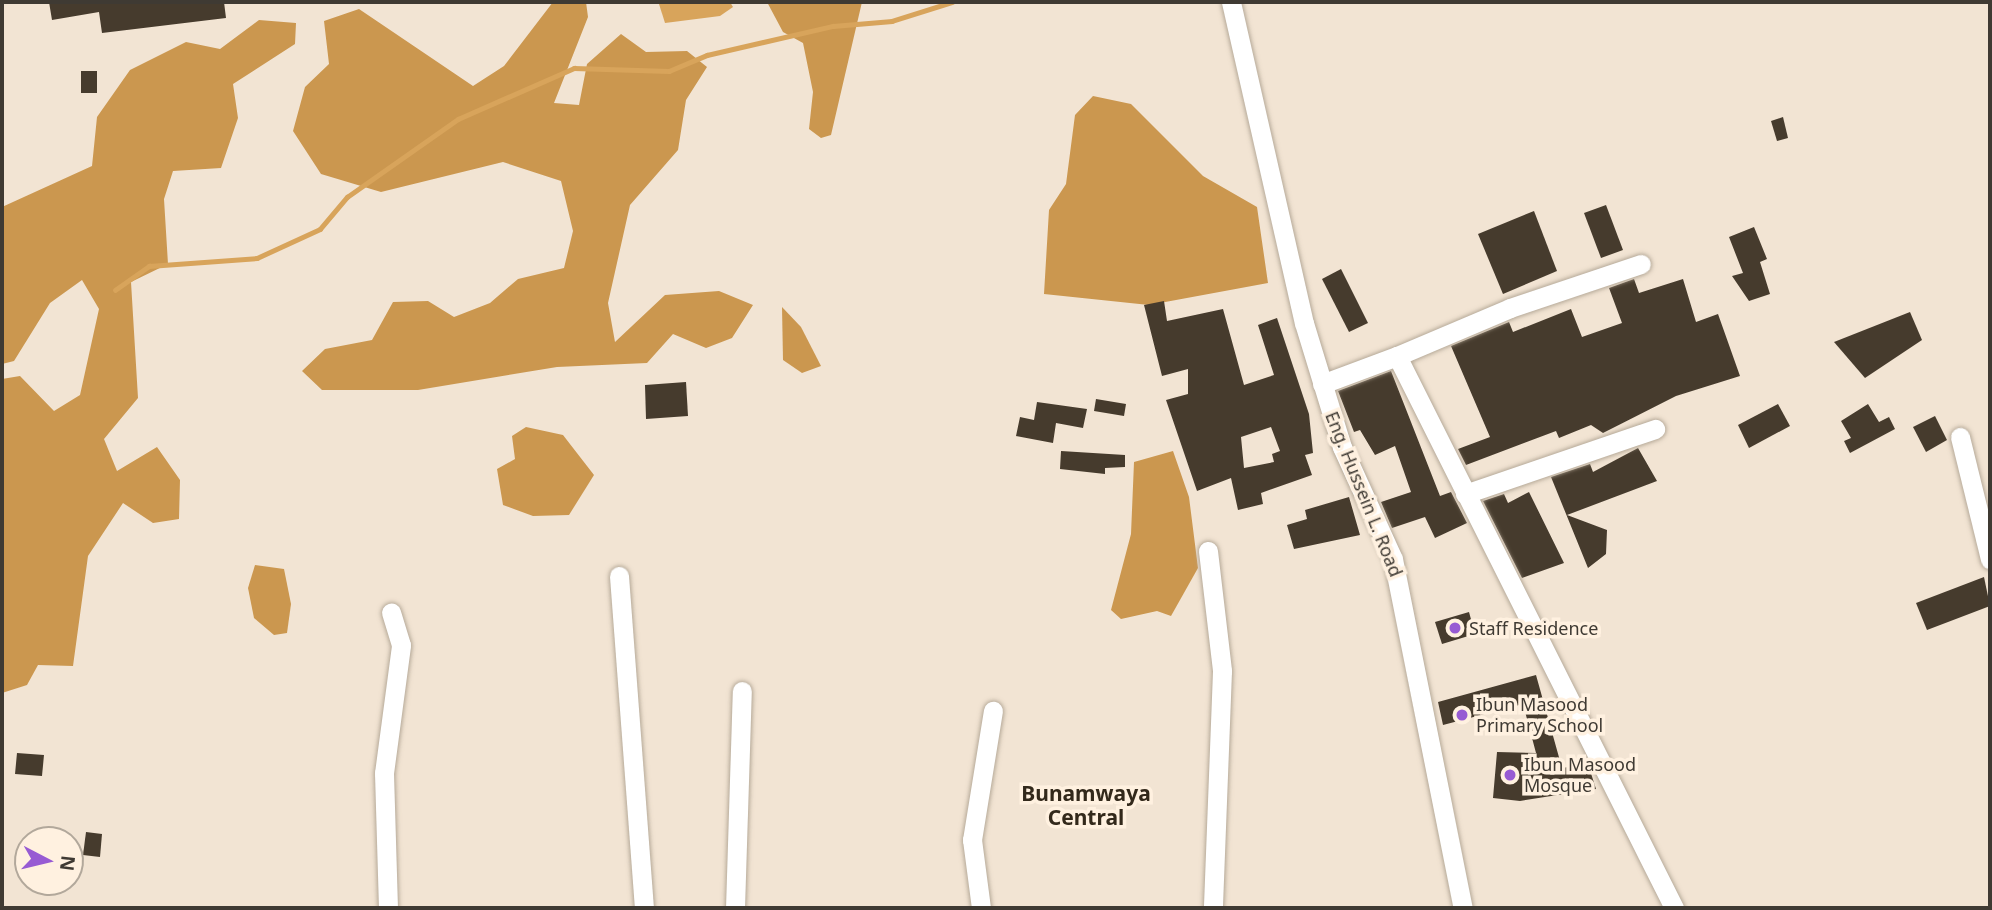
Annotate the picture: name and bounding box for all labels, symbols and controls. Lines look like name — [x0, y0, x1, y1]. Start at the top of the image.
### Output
street label: Eng. Hussein L. Road — [1321, 408, 1407, 580]
place label: Staff Residence — [1469, 617, 1598, 639]
marker: Staff Residence — [1447, 620, 1463, 636]
place label: Ibun Masood Primary School — [1476, 694, 1603, 736]
marker: Ibun Masood Primary School — [1454, 707, 1470, 723]
place label: Ibun Masood Mosque — [1524, 754, 1636, 796]
marker: Ibun Masood Mosque — [1502, 767, 1518, 783]
district label: Bunamwaya Central — [1021, 780, 1151, 830]
north arrow — [14, 826, 84, 896]
text: N — [54, 854, 82, 873]

